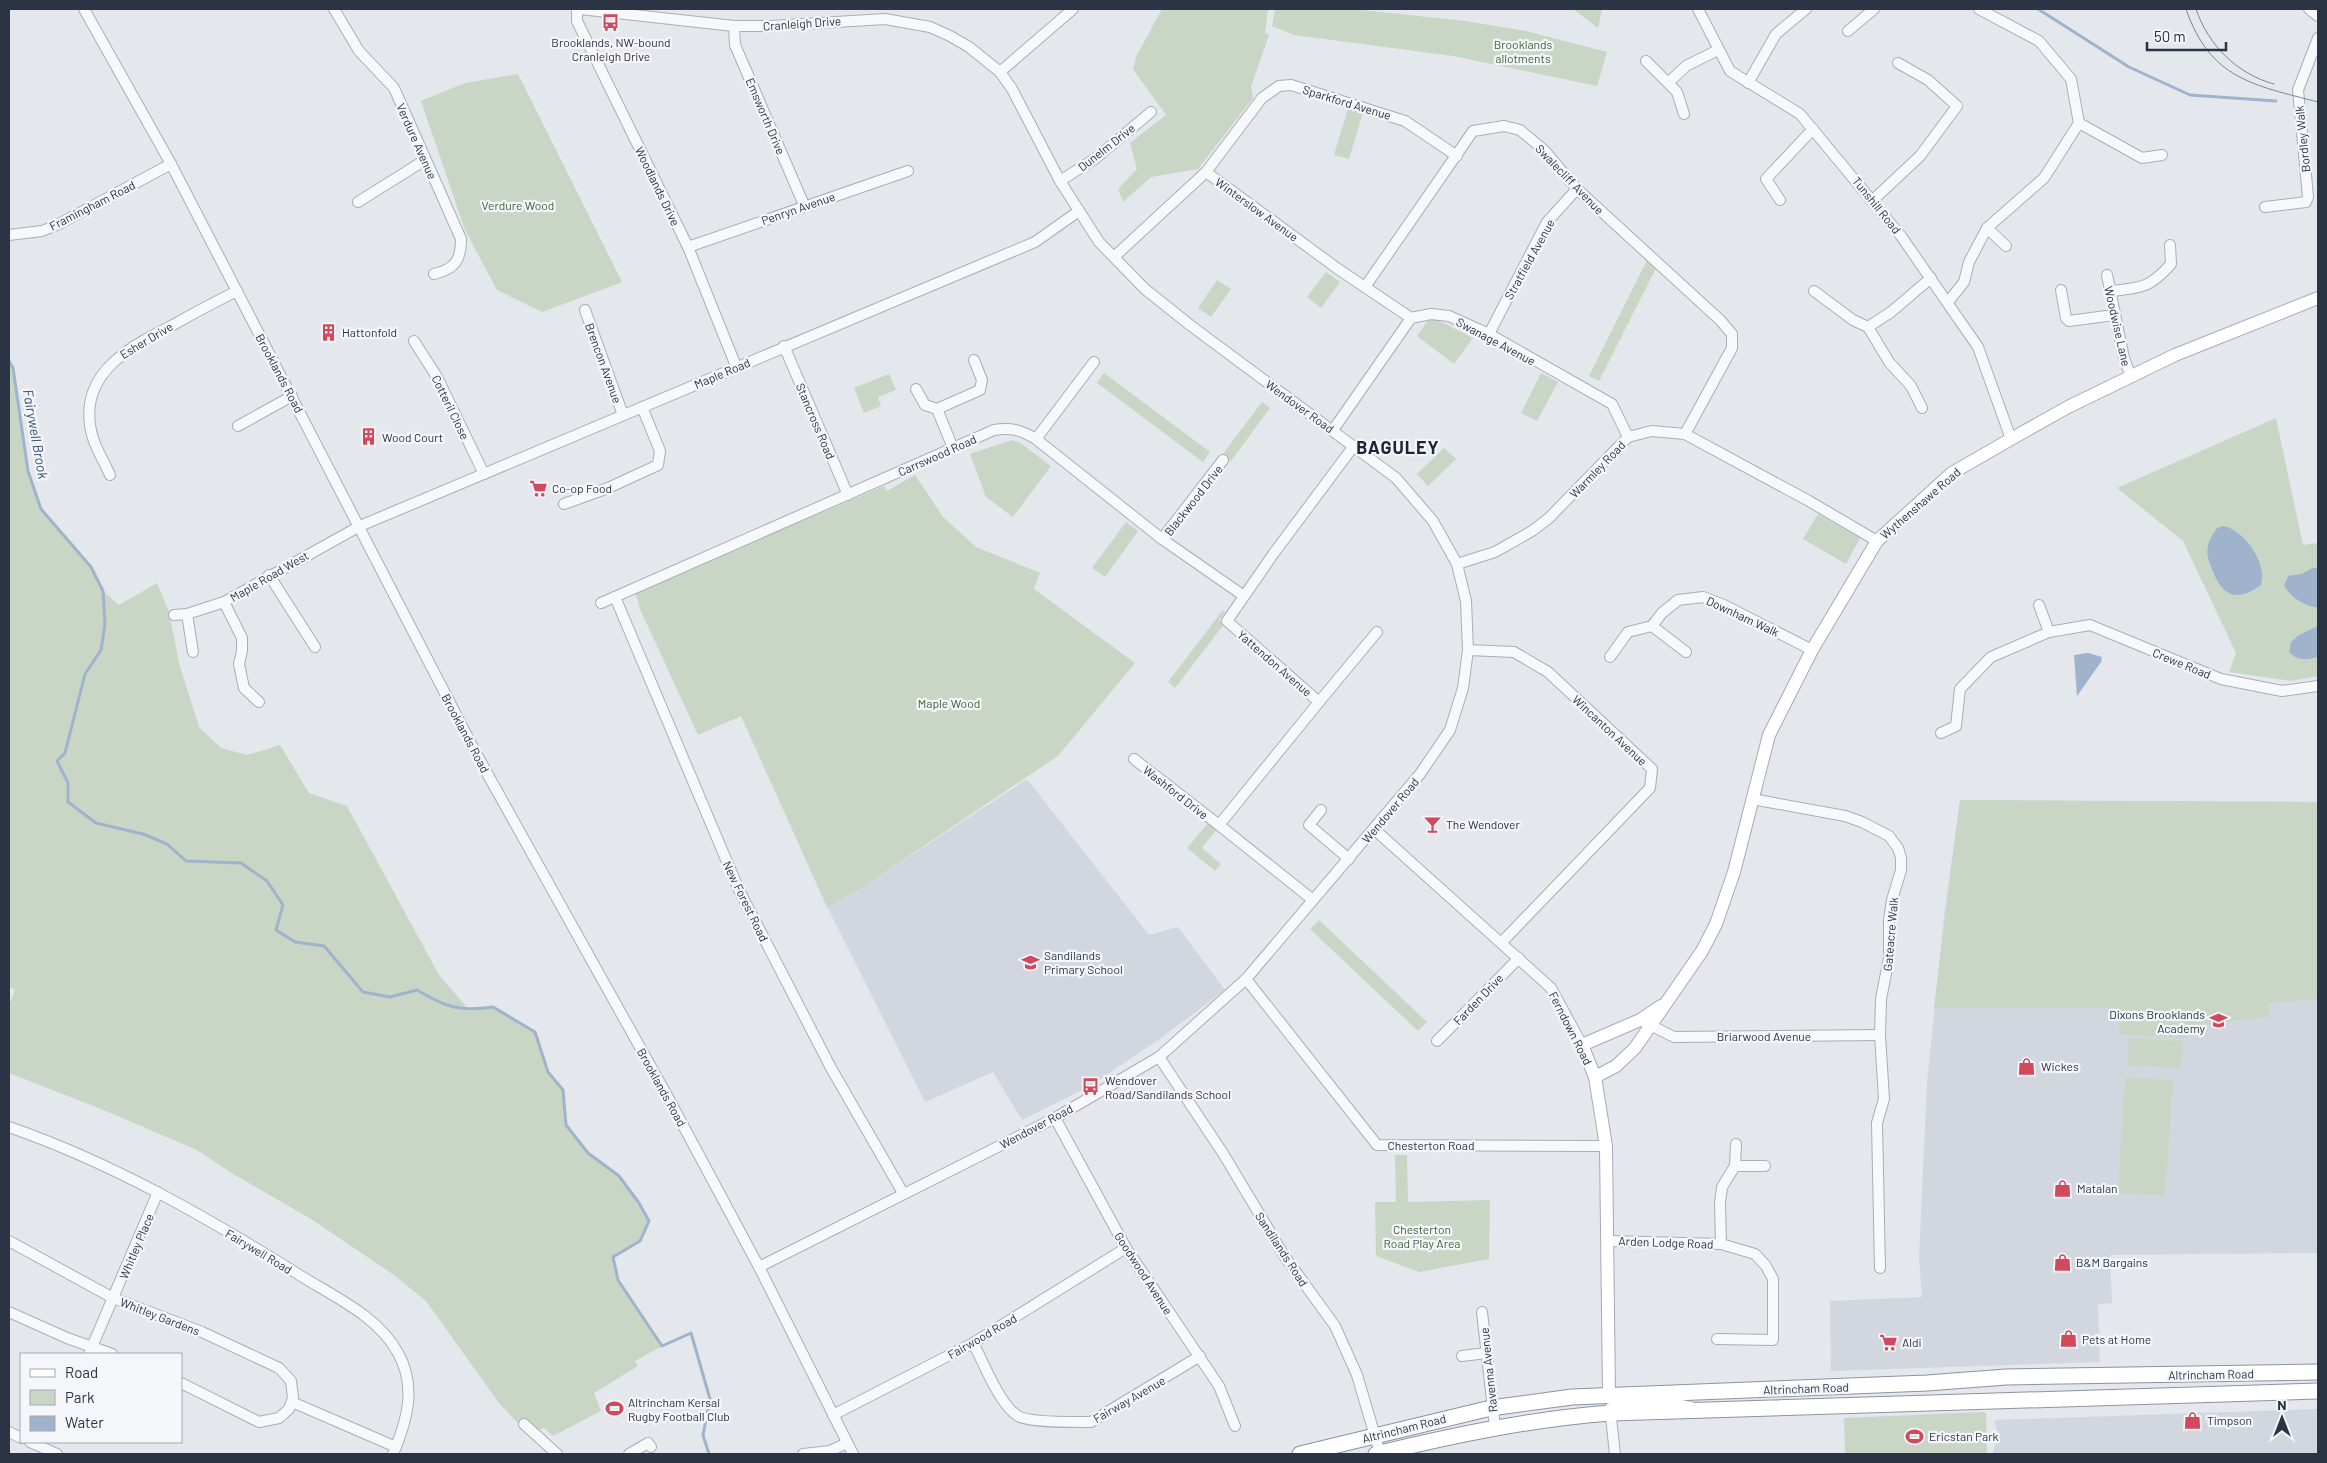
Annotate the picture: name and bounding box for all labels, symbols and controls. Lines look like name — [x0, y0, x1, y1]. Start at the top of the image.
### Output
bus stop icon: Brooklands, NW-bound Cranleigh Drive — [601, 13, 621, 33]
street label: Cranleigh Drive — [762, 13, 842, 33]
scale bar — [2147, 20, 2226, 52]
text: 50 m — [2154, 27, 2186, 45]
place label: Brooklands, NW-bound Cranleigh Drive — [551, 35, 671, 63]
park label: Brooklands allotments — [1494, 37, 1552, 65]
street label: Emsworth Drive — [744, 75, 788, 157]
street label: Sparkford Avenue — [1301, 82, 1393, 122]
street label: Verdure Avenue — [394, 101, 440, 181]
street label: Bordley Walk — [2292, 105, 2312, 173]
street label: Dunelm Drive — [1075, 120, 1137, 174]
street label: Swalecliff Avenue — [1533, 141, 1607, 217]
street label: Woodlands Drive — [633, 144, 683, 228]
street label: Winterslow Avenue — [1213, 174, 1301, 244]
street label: Tunshill Road — [1850, 174, 1904, 236]
street label: Framingham Road — [47, 177, 137, 233]
street label: Penryn Avenue — [759, 189, 837, 227]
park label: Verdure Wood — [482, 198, 554, 212]
street label: Stratfield Avenue — [1501, 216, 1557, 302]
street label: Woodwise Lane — [2102, 285, 2134, 367]
street label: Swanage Avenue — [1454, 314, 1538, 368]
street label: Esher Drive — [117, 319, 175, 361]
street label: Brencon Avenue — [583, 321, 625, 405]
building icon: Hattonfold — [318, 322, 338, 342]
place label: Hattonfold — [342, 325, 397, 339]
street label: Brooklands Road — [253, 331, 307, 415]
street label: Maple Road — [692, 355, 752, 391]
street label: Cotteril Close — [429, 372, 473, 442]
street label: Wendover Road — [1263, 377, 1337, 435]
street label: Stancross Road — [794, 381, 838, 461]
water label: Fairywell Brook — [20, 388, 52, 480]
building icon: Wood Court — [358, 427, 378, 447]
place label: Wood Court — [382, 430, 443, 444]
street label: Carrswood Road — [896, 431, 978, 479]
district label: BAGULEY — [1356, 436, 1440, 458]
street label: Warmley Road — [1566, 438, 1628, 500]
street label: Blackwood Drive — [1161, 462, 1225, 538]
street label: Wythenshawe Road — [1877, 464, 1963, 542]
supermarket icon: Co-op Food — [528, 478, 548, 498]
place label: Co-op Food — [552, 481, 612, 495]
street label: Maple Road West — [227, 548, 311, 604]
street label: Downham Walk — [1704, 593, 1782, 639]
street label: Yattendon Avenue — [1235, 627, 1315, 699]
street label: Crewe Road — [2151, 645, 2213, 681]
street label: Brooklands Road — [439, 691, 493, 775]
street label: Wincanton Avenue — [1570, 692, 1650, 768]
park label: Maple Wood — [918, 696, 980, 710]
street label: Washford Drive — [1141, 762, 1211, 822]
street label: Wendover Road — [1359, 775, 1421, 845]
bar icon: The Wendover — [1422, 814, 1442, 834]
place label: The Wendover — [1446, 817, 1520, 831]
street label: New Forest Road — [720, 858, 772, 944]
street label: Gateacre Walk — [1880, 896, 1900, 972]
place label: Sandilands Primary School — [1044, 948, 1123, 976]
school or university icon: Sandilands Primary School — [1020, 952, 1040, 972]
street label: Farden Drive — [1450, 971, 1506, 1027]
street label: Ferndown Road — [1547, 989, 1595, 1067]
place label: Dixons Brooklands Academy — [2109, 1007, 2205, 1035]
school or university icon: Dixons Brooklands Academy — [2209, 1011, 2229, 1031]
street label: Briarwood Avenue — [1717, 1029, 1811, 1043]
street label: Brooklands Road — [635, 1045, 689, 1129]
shop icon: Wickes — [2017, 1056, 2037, 1076]
place label: Wickes — [2041, 1059, 2079, 1073]
place label: Wendover Road/Sandilands School — [1105, 1073, 1231, 1101]
bus stop icon: Wendover Road/Sandilands School — [1081, 1077, 1101, 1097]
street label: Wendover Road — [997, 1101, 1075, 1151]
street label: Chesterton Road — [1388, 1138, 1474, 1152]
shop icon: Matalan — [2053, 1178, 2073, 1198]
place label: Matalan — [2077, 1181, 2118, 1195]
street label: Sandilands Road — [1253, 1209, 1311, 1289]
street label: Whitley Place — [116, 1211, 156, 1281]
park label: Chesterton Road Play Area — [1384, 1222, 1460, 1250]
street label: Fairywell Road — [223, 1226, 295, 1276]
street label: Goodwood Avenue — [1112, 1229, 1176, 1317]
street label: Arden Lodge Road — [1618, 1233, 1714, 1251]
shop icon: B&M Bargains — [2052, 1252, 2072, 1272]
place label: B&M Bargains — [2076, 1255, 2148, 1269]
street label: Whitley Gardens — [118, 1294, 202, 1338]
street label: Fairwood Road — [945, 1311, 1019, 1361]
street label: Ravenna Avenue — [1477, 1327, 1499, 1413]
shop icon: Pets at Home — [2058, 1329, 2078, 1349]
supermarket icon: Aldi — [1878, 1332, 1898, 1352]
place label: Pets at Home — [2082, 1332, 2151, 1346]
place label: Aldi — [1902, 1335, 1922, 1349]
legend — [20, 1353, 182, 1443]
text: Road — [65, 1363, 98, 1381]
street label: Altrincham Road — [2168, 1366, 2254, 1382]
street label: Fairway Avenue — [1090, 1373, 1168, 1425]
street label: Altrincham Road — [1763, 1380, 1849, 1396]
text: Park — [65, 1388, 95, 1406]
north arrow — [2257, 1393, 2307, 1443]
place label: Altrincham Kersal Rugby Football Club — [628, 1395, 730, 1423]
text: N — [2277, 1396, 2287, 1413]
sports icon: Altrincham Kersal Rugby Football Club — [604, 1399, 624, 1419]
shop icon: Timpson — [2183, 1410, 2203, 1430]
street label: Altrincham Road — [1361, 1411, 1447, 1445]
text: Water — [65, 1413, 104, 1431]
place label: Timpson — [2207, 1413, 2252, 1427]
sports icon: Ericstan Park — [1905, 1426, 1925, 1446]
place label: Ericstan Park — [1929, 1429, 1999, 1443]

